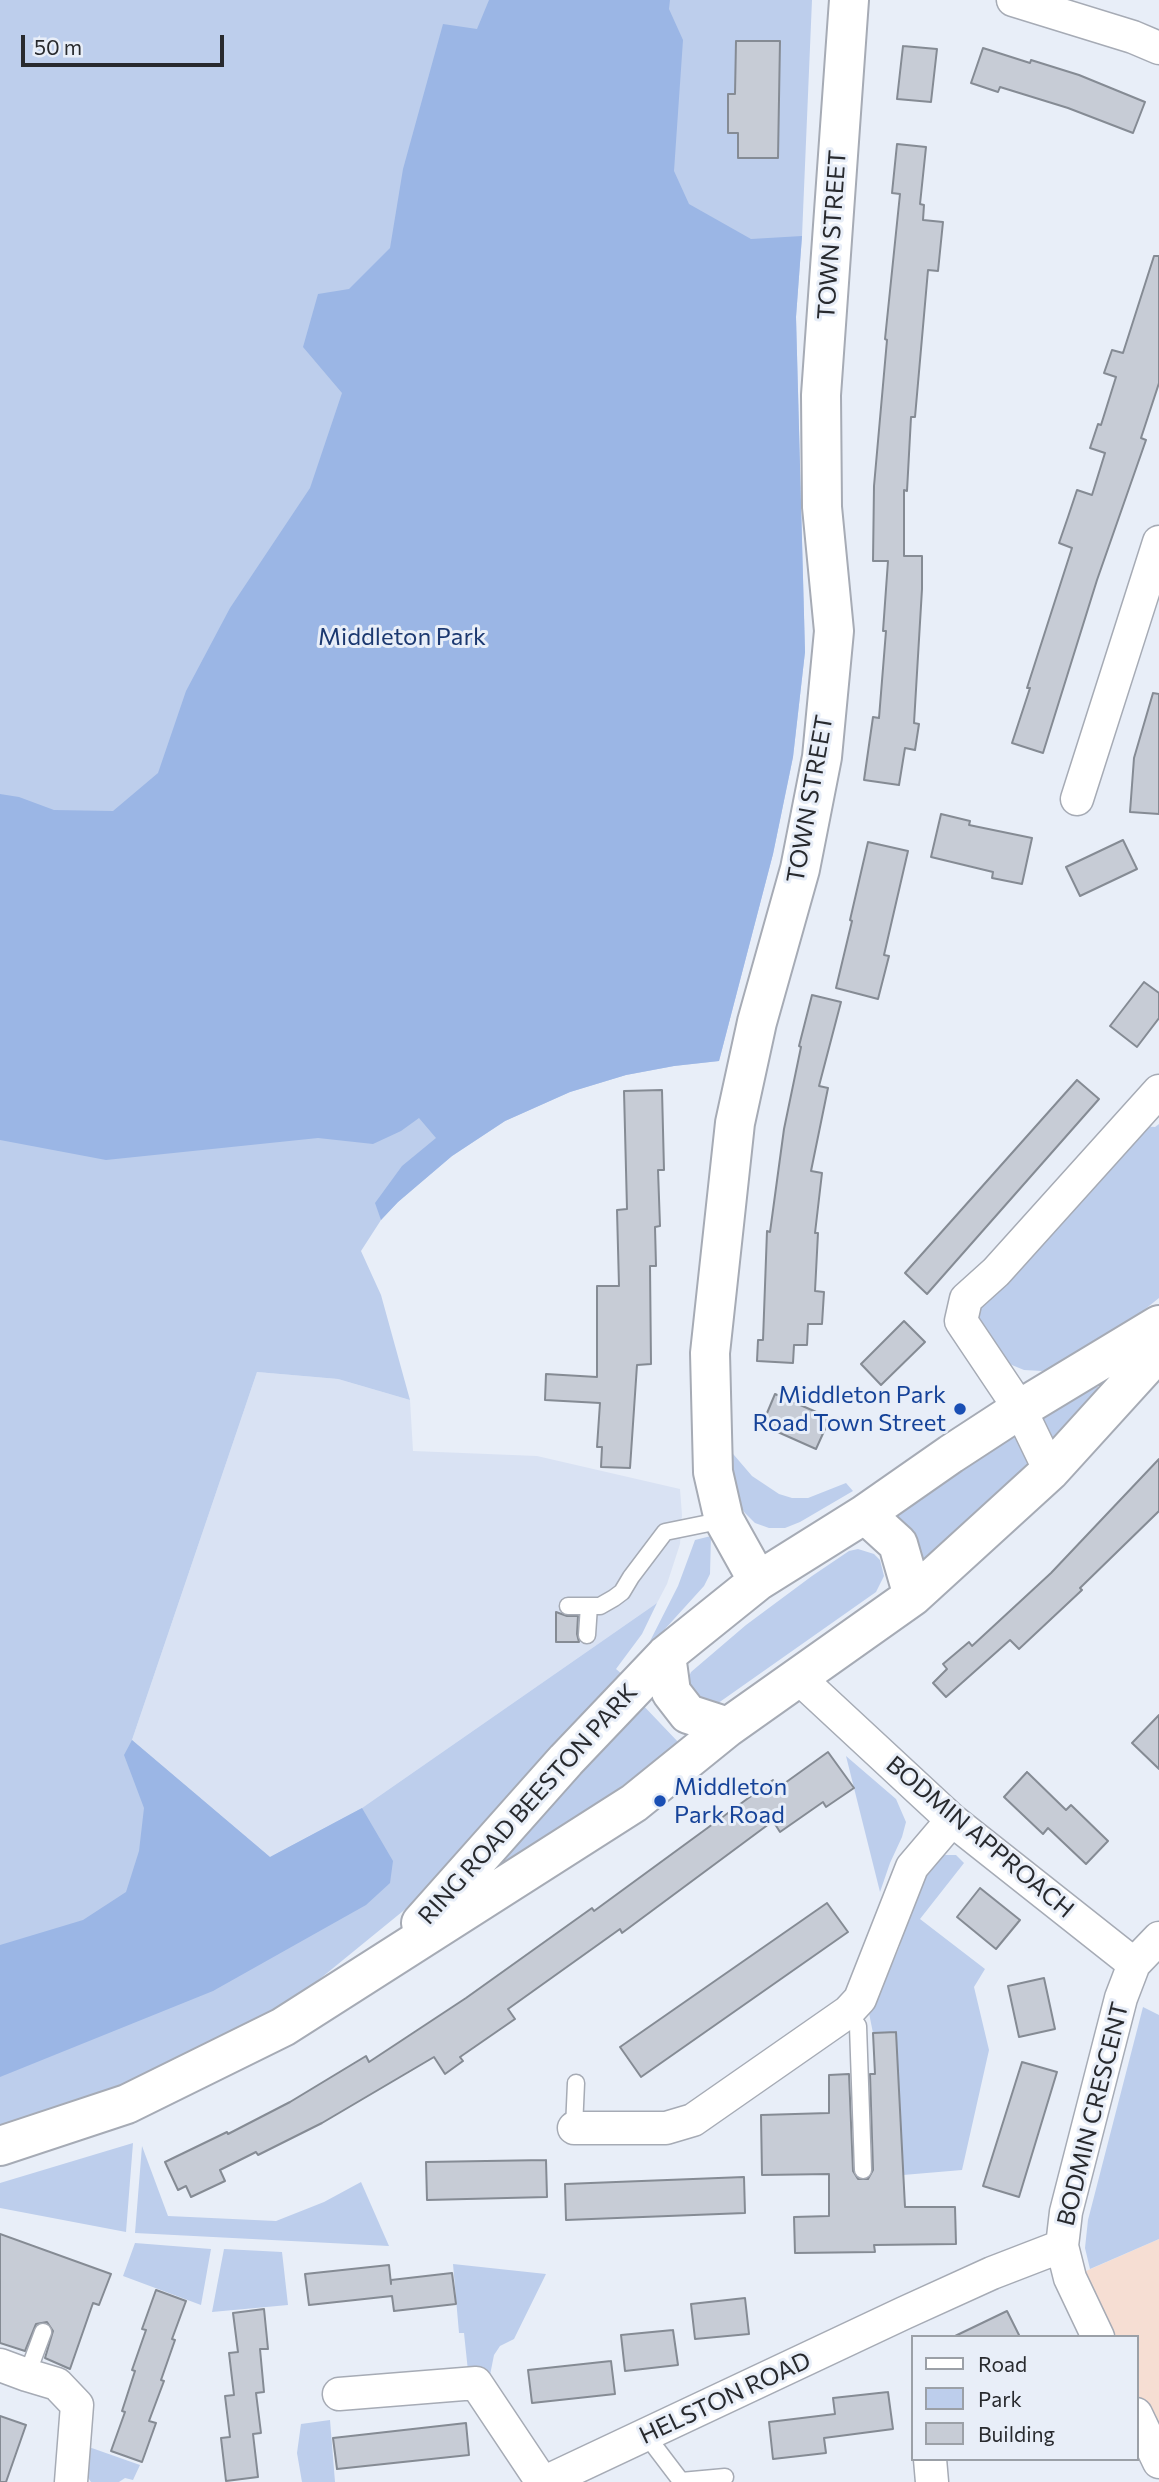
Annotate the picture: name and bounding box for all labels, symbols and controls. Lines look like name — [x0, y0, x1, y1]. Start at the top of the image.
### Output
scale bar — [24, 21, 228, 65]
text: 50 m — [34, 34, 82, 59]
street label: TOWN STREET — [812, 149, 852, 321]
park label: Middleton Park — [318, 623, 486, 651]
street label: TOWN STREET — [781, 713, 839, 885]
place label: Middleton Park Road Town Street — [753, 1381, 946, 1437]
marker: Middleton Park Road Town Street — [952, 1401, 968, 1417]
street label: RING ROAD BEESTON PARK — [412, 1678, 644, 1930]
street label: BODMIN APPROACH — [880, 1750, 1080, 1924]
place label: Middleton Park Road — [674, 1773, 787, 1829]
marker: Middleton Park Road — [652, 1793, 668, 1809]
street label: BODMIN CRESCENT — [1051, 1999, 1135, 2229]
legend — [911, 2335, 1138, 2461]
street label: HELSTON ROAD — [635, 2346, 815, 2450]
text: Road — [978, 2351, 1027, 2376]
text: Park — [978, 2386, 1022, 2411]
text: Building — [978, 2421, 1055, 2446]

